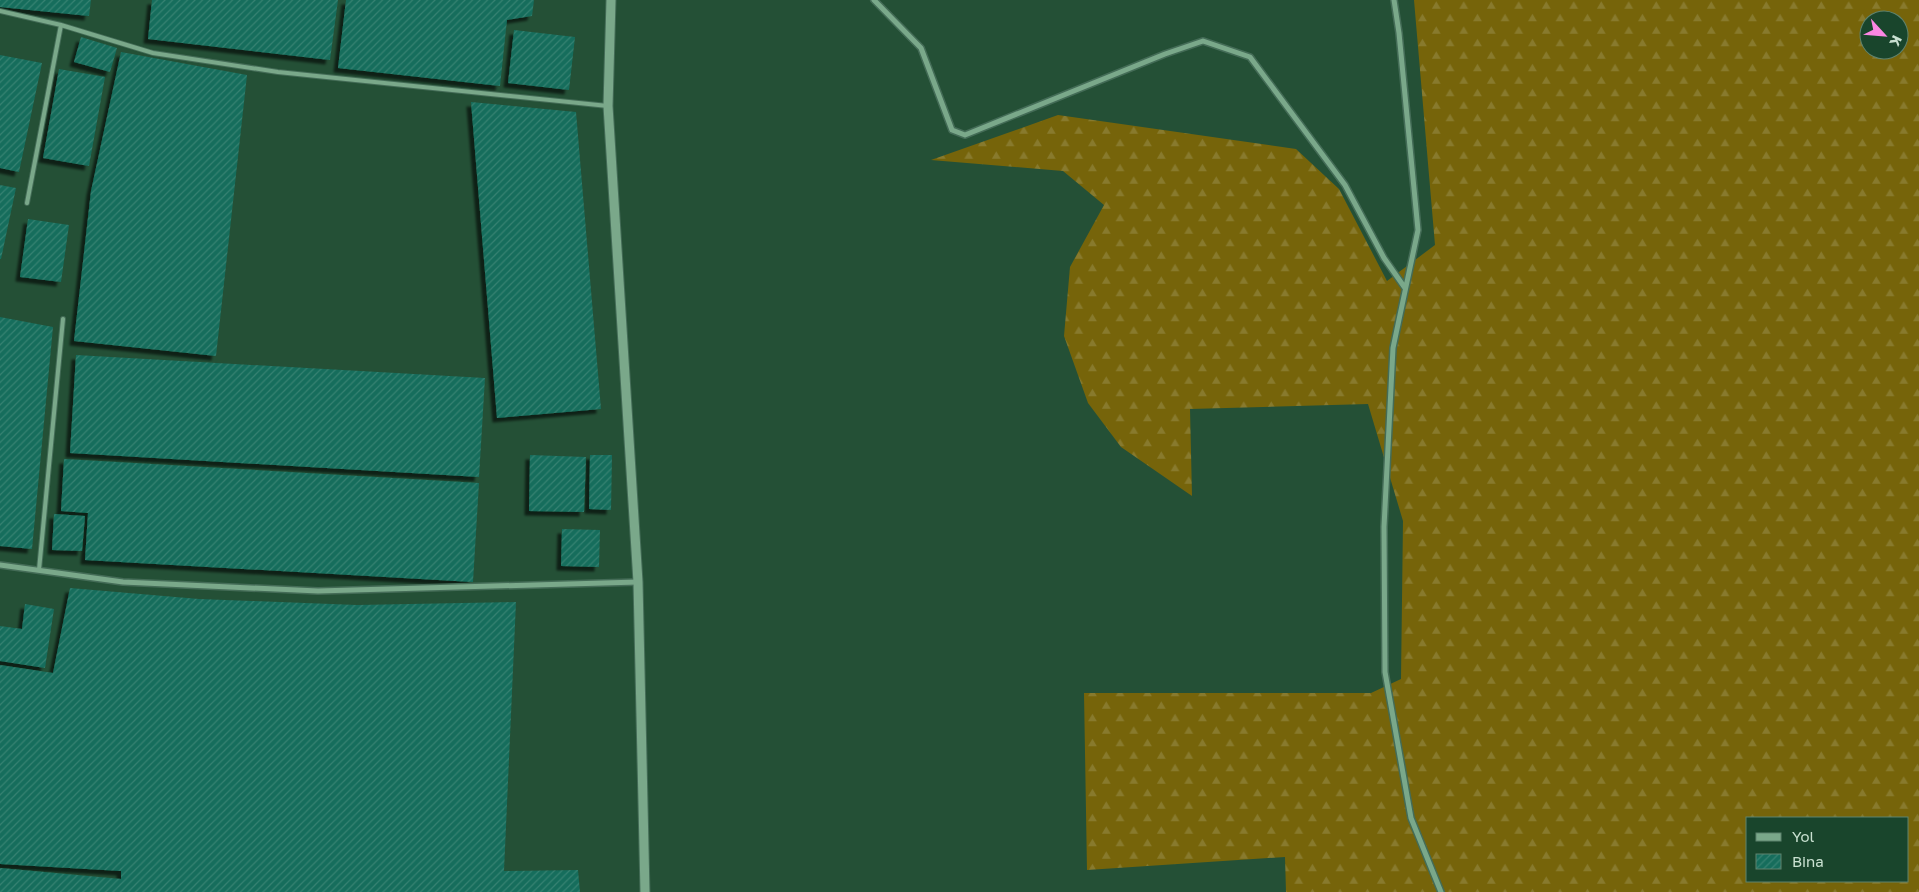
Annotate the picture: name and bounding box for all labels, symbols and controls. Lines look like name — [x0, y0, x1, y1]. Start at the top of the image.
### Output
north arrow — [1859, 10, 1909, 60]
text: K — [1886, 33, 1906, 49]
legend — [1746, 817, 1909, 882]
text: Yol — [1792, 827, 1814, 845]
text: Bina — [1792, 852, 1824, 870]

